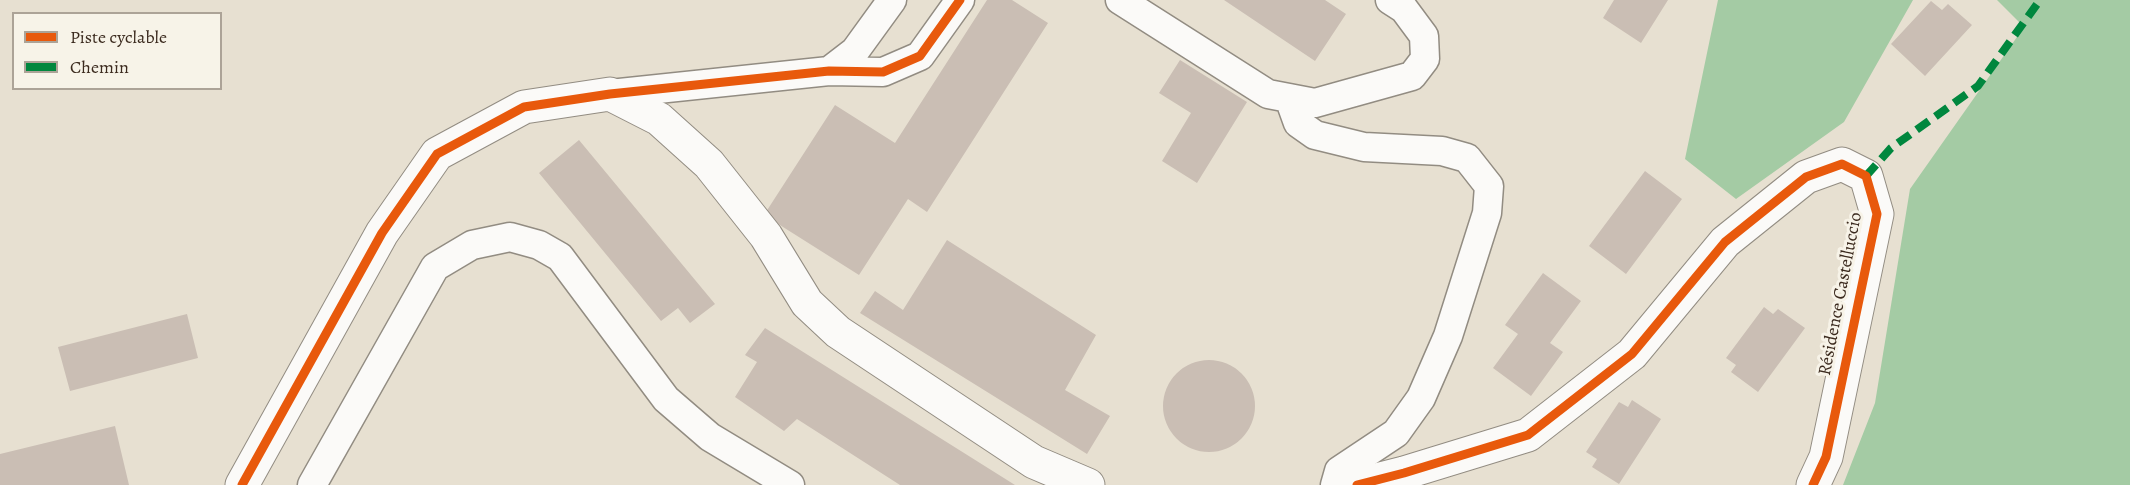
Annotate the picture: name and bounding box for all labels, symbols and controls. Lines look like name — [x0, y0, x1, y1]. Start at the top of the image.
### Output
legend — [12, 12, 222, 90]
text: Piste cyclable — [70, 25, 167, 49]
text: Chemin — [70, 55, 129, 79]
street label: Résidence Castelluccio — [1815, 211, 1867, 377]

